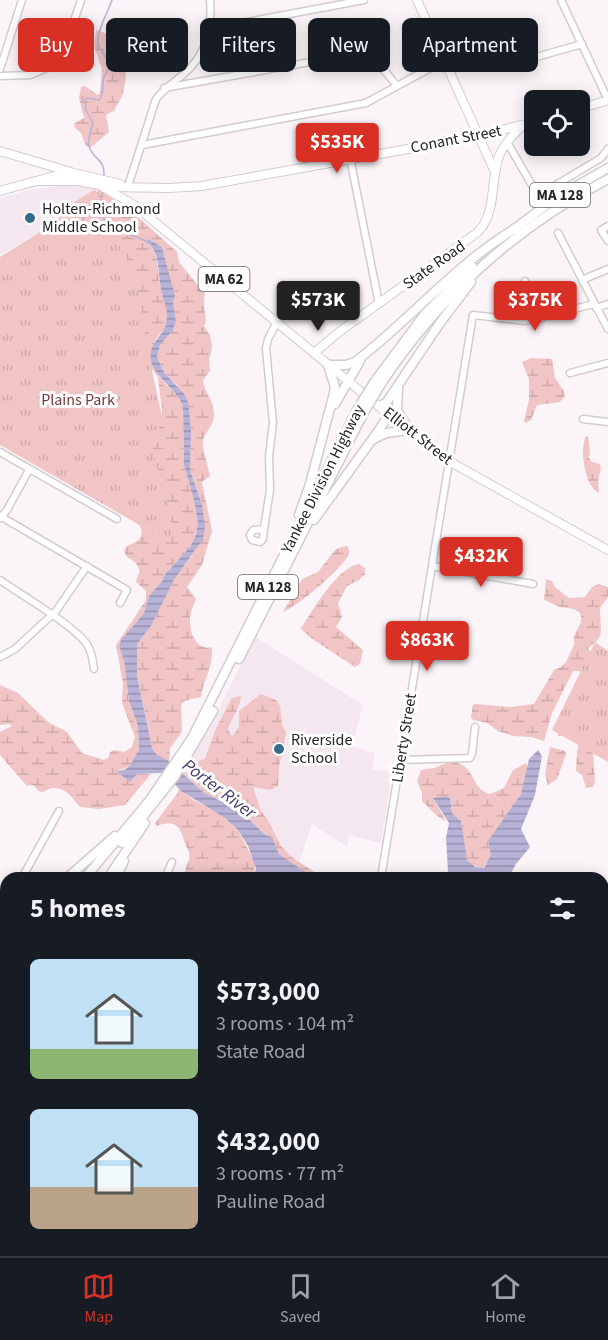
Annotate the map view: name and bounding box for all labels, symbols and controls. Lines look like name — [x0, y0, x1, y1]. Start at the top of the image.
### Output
chip: Buy — [18, 18, 94, 72]
chip: Rent — [106, 18, 188, 72]
chip: Filters — [200, 18, 296, 72]
chip: New — [308, 18, 390, 72]
chip: Apartment — [402, 18, 538, 72]
map controls — [524, 90, 590, 156]
button: locate — [524, 90, 590, 156]
street label: Conant Street — [409, 119, 504, 159]
pin: $535K — [295, 123, 379, 174]
text: $535K — [310, 128, 364, 156]
road number: MA 128 — [530, 183, 590, 207]
place label: Holten-Richmond Middle School — [42, 198, 161, 238]
marker: Holten-Richmond Middle School — [23, 211, 37, 225]
street label: State Road — [398, 235, 470, 295]
road number: MA 62 — [198, 267, 250, 291]
pin: $573K — [276, 281, 360, 332]
pin: $375K — [493, 281, 577, 332]
text: $573K — [291, 286, 345, 314]
text: $375K — [508, 286, 562, 314]
park label: Plains Park — [41, 389, 115, 411]
street label: Yankee Division Highway — [275, 400, 370, 558]
street label: Elliott Street — [379, 402, 458, 470]
pin: $432K — [439, 537, 523, 588]
text: $432K — [454, 542, 508, 570]
road number: MA 128 — [238, 575, 298, 599]
pin: $863K — [385, 621, 469, 672]
text: $863K — [400, 626, 454, 654]
street label: Liberty Street — [386, 691, 422, 784]
place label: Riverside School — [291, 729, 352, 769]
marker: Riverside School — [272, 742, 286, 756]
water label: Porter River — [177, 753, 262, 825]
text: 5 homes — [30, 890, 125, 927]
icon: filters — [546, 892, 579, 925]
text: $573,000 — [216, 973, 320, 1010]
icon: home — [78, 983, 150, 1055]
text: 3 rooms · 104 m² — [216, 1010, 354, 1038]
text: State Road — [216, 1038, 306, 1066]
text: $432,000 — [216, 1123, 320, 1160]
icon: home — [78, 1133, 150, 1205]
text: 3 rooms · 77 m² — [216, 1160, 344, 1188]
text: Pauline Road — [216, 1188, 325, 1216]
tab: Map — [82, 1270, 115, 1328]
tab: Saved — [280, 1270, 321, 1328]
tab: Home — [485, 1270, 526, 1328]

